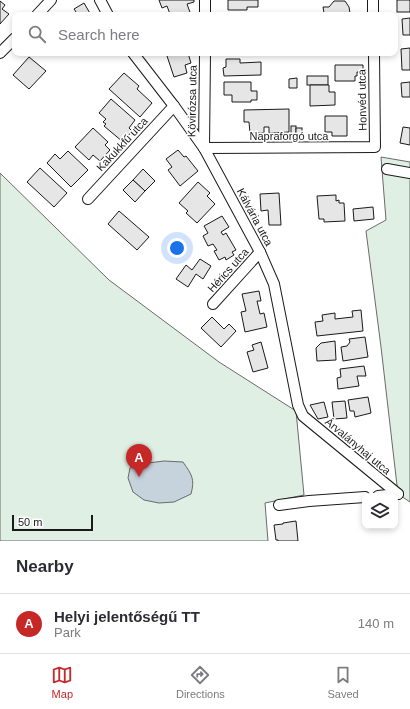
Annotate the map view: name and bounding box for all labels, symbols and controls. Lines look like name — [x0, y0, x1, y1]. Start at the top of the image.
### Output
search box — [12, 12, 398, 56]
icon: search — [26, 23, 48, 45]
text: Search here — [58, 26, 140, 43]
street label: Kövirózsa utca — [185, 64, 199, 137]
street label: Honvéd utca — [355, 68, 369, 131]
street label: Kakukkfű utca — [94, 114, 151, 173]
street label: Napraforgó utca — [250, 130, 329, 142]
street label: Kálvária utca — [235, 186, 276, 249]
your location — [167, 238, 187, 258]
street label: Hérics utca — [205, 245, 251, 294]
street label: Árvalányhaj utca — [323, 415, 394, 477]
pin: A — [126, 444, 152, 477]
map controls — [362, 493, 398, 529]
button: layers — [362, 493, 398, 529]
scale bar — [12, 513, 93, 532]
text: 50 m — [18, 516, 42, 528]
text: Nearby — [16, 557, 74, 576]
text: Helyi jelentőségű TT — [54, 608, 200, 625]
text: A — [24, 616, 34, 631]
text: 140 m — [358, 616, 394, 631]
text: Park — [54, 625, 81, 640]
tab: Map — [51, 664, 73, 700]
tab: Directions — [176, 664, 225, 700]
tab: Saved — [327, 664, 359, 700]

